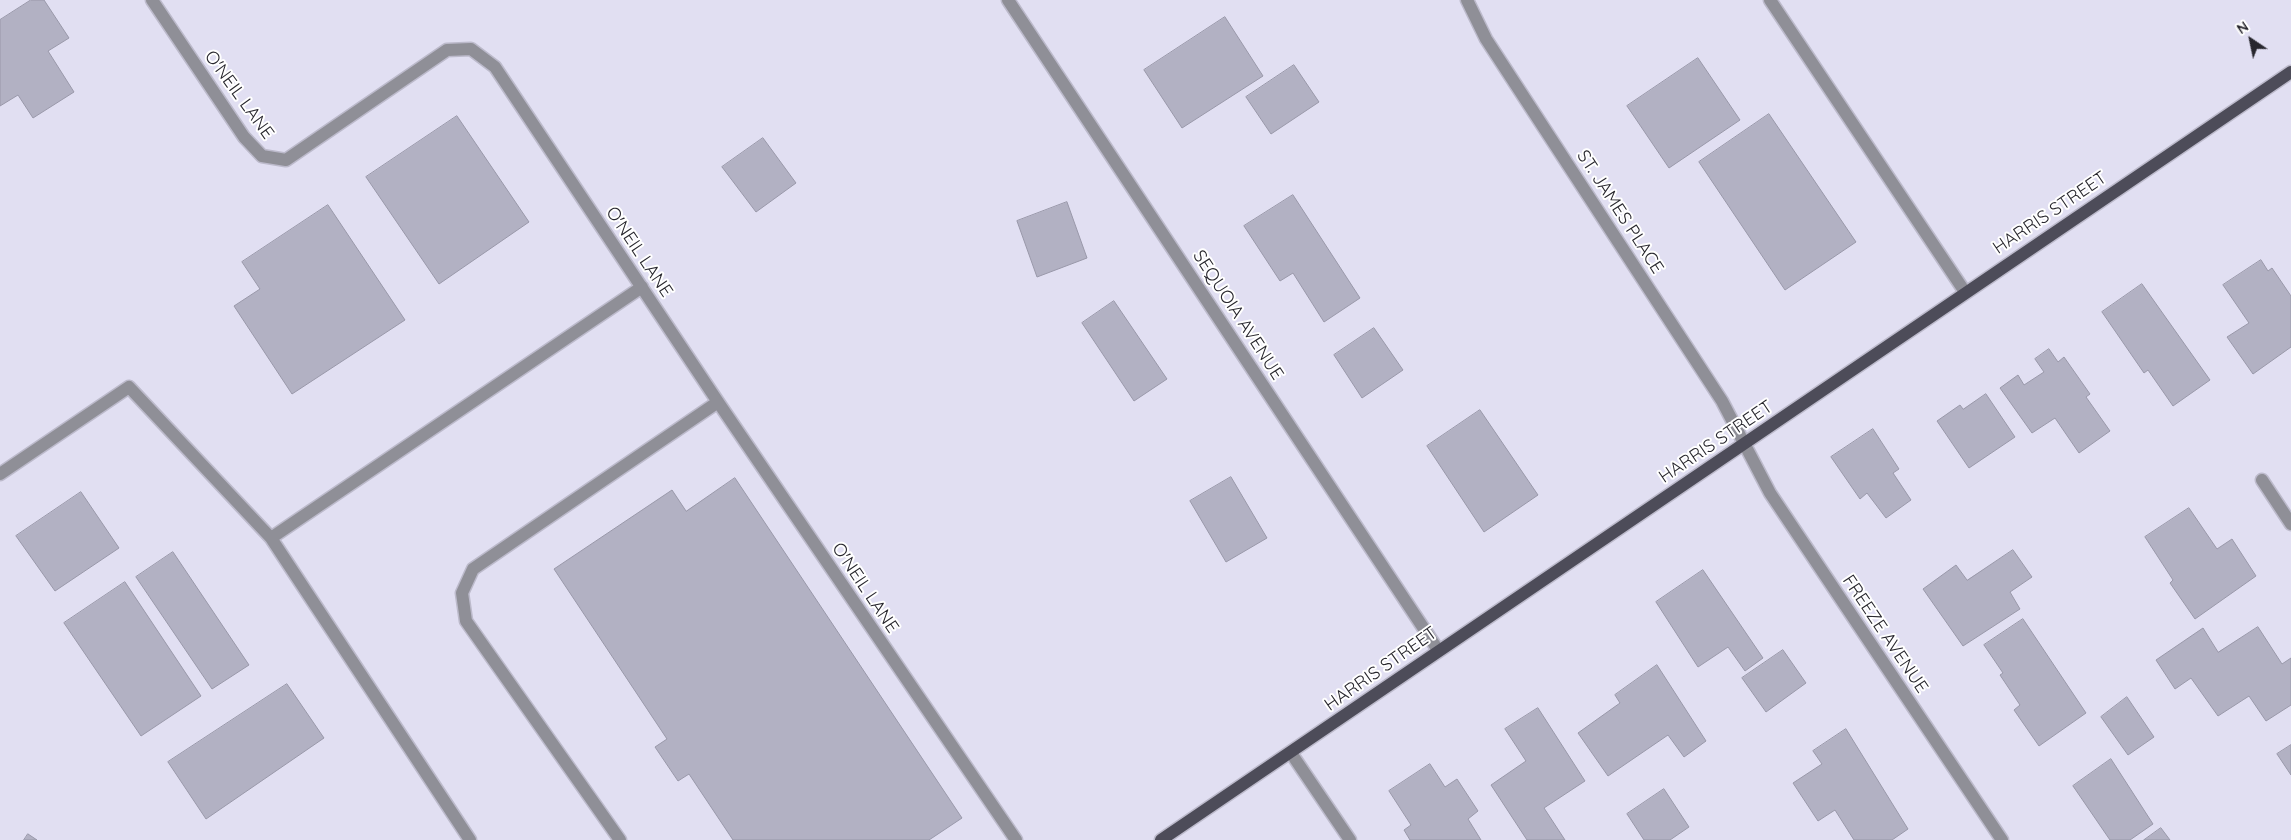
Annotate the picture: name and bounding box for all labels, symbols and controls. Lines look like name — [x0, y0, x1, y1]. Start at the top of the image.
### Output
north arrow — [2226, 15, 2276, 65]
text: N — [2233, 17, 2252, 38]
street label: O'NEIL LANE — [200, 47, 278, 143]
street label: ST. JAMES PLACE — [1572, 146, 1668, 278]
street label: HARRIS STREET — [1989, 167, 2111, 259]
street label: O'NEIL LANE — [601, 203, 677, 301]
street label: SEQUOIA AVENUE — [1188, 246, 1288, 384]
street label: HARRIS STREET — [1655, 396, 1777, 488]
street label: O'NEIL LANE — [827, 539, 903, 637]
street label: FREEZE AVENUE — [1838, 571, 1932, 697]
street label: HARRIS STREET — [1320, 622, 1442, 716]

